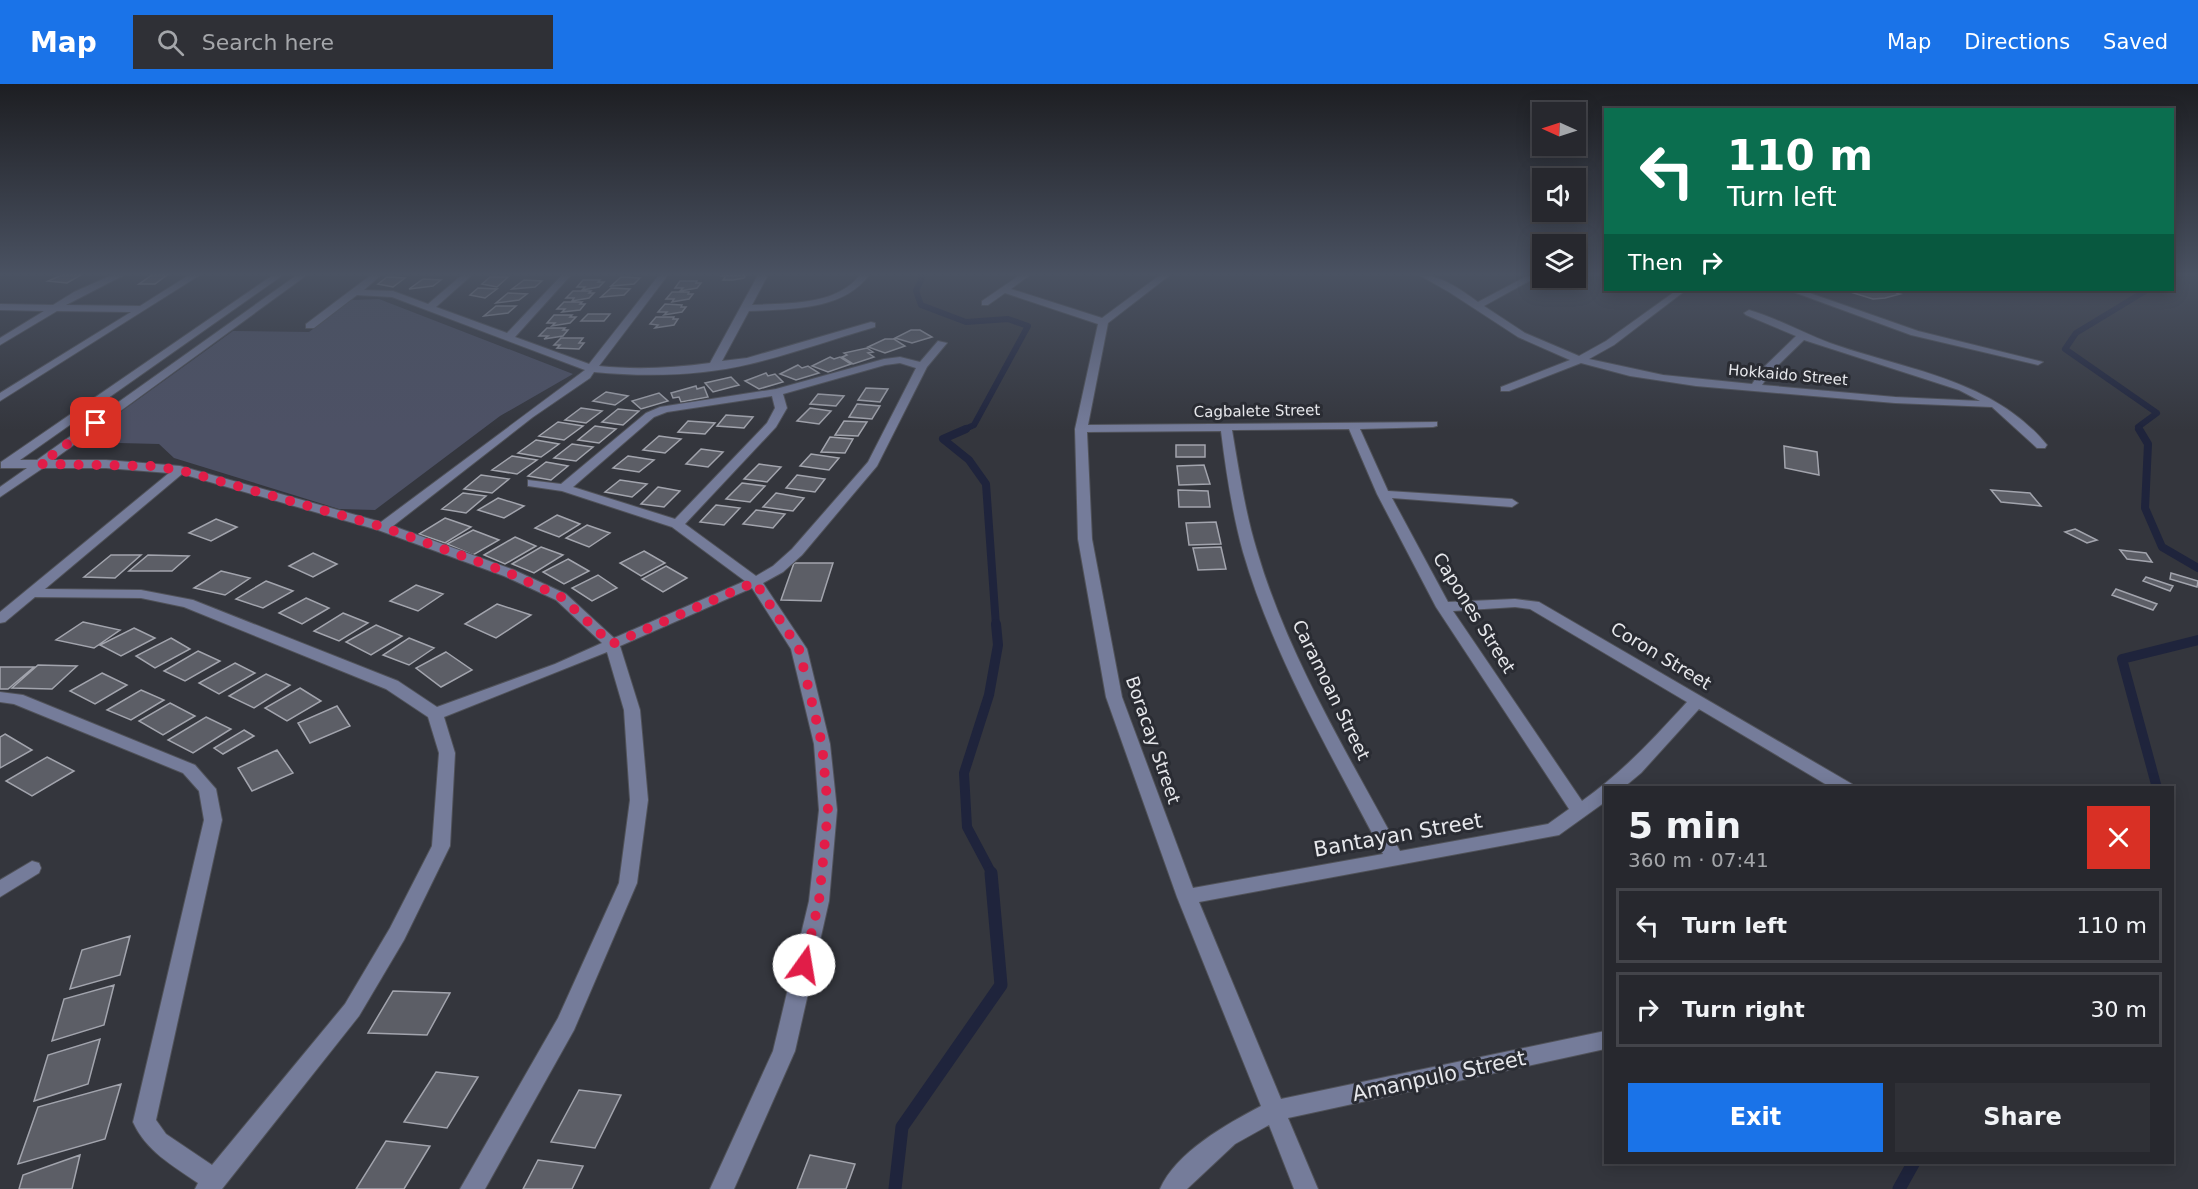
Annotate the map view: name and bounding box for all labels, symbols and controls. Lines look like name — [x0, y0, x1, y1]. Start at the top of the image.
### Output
search box — [133, 15, 553, 69]
text: Map — [30, 26, 97, 59]
icon: search — [154, 26, 187, 59]
text: Search here — [202, 30, 334, 55]
text: Map — [1887, 30, 1931, 54]
text: Directions — [1964, 30, 2070, 54]
text: Saved — [2103, 30, 2168, 54]
north arrow — [1532, 102, 1586, 156]
map controls — [1532, 102, 1586, 288]
text: 110 m — [1727, 131, 1873, 180]
icon: left — [1628, 132, 1706, 210]
button: sound — [1532, 168, 1586, 222]
text: Turn left — [1727, 181, 1837, 212]
button: layers — [1532, 234, 1586, 288]
icon: right — [1695, 246, 1728, 279]
text: Then — [1628, 250, 1683, 275]
street label: Hokkaido Street — [1727, 361, 1849, 389]
pin — [70, 397, 121, 448]
street label: Cagbalete Street — [1193, 401, 1321, 421]
icon: arrive — [79, 406, 112, 439]
street label: Capones Street — [1429, 549, 1520, 677]
street label: Caramoan Street — [1288, 616, 1375, 763]
street label: Coron Street — [1607, 617, 1715, 694]
street label: Boracay Street — [1122, 673, 1185, 807]
text: 5 min — [1628, 805, 1741, 846]
button: close — [2087, 806, 2150, 869]
street label: Bantayan Street — [1312, 808, 1484, 862]
text: 360 m · 07:41 — [1628, 848, 1769, 872]
icon: left — [1631, 909, 1664, 942]
text: Turn left — [1682, 913, 1787, 938]
text: 110 m — [2077, 913, 2147, 938]
position arrow — [772, 933, 836, 997]
icon: right — [1631, 993, 1664, 1026]
text: Turn right — [1682, 997, 1805, 1022]
text: 30 m — [2091, 997, 2147, 1022]
street label: Amanpulo Street — [1350, 1046, 1528, 1106]
button: Exit — [1628, 1083, 1883, 1152]
button: Share — [1895, 1083, 2150, 1152]

